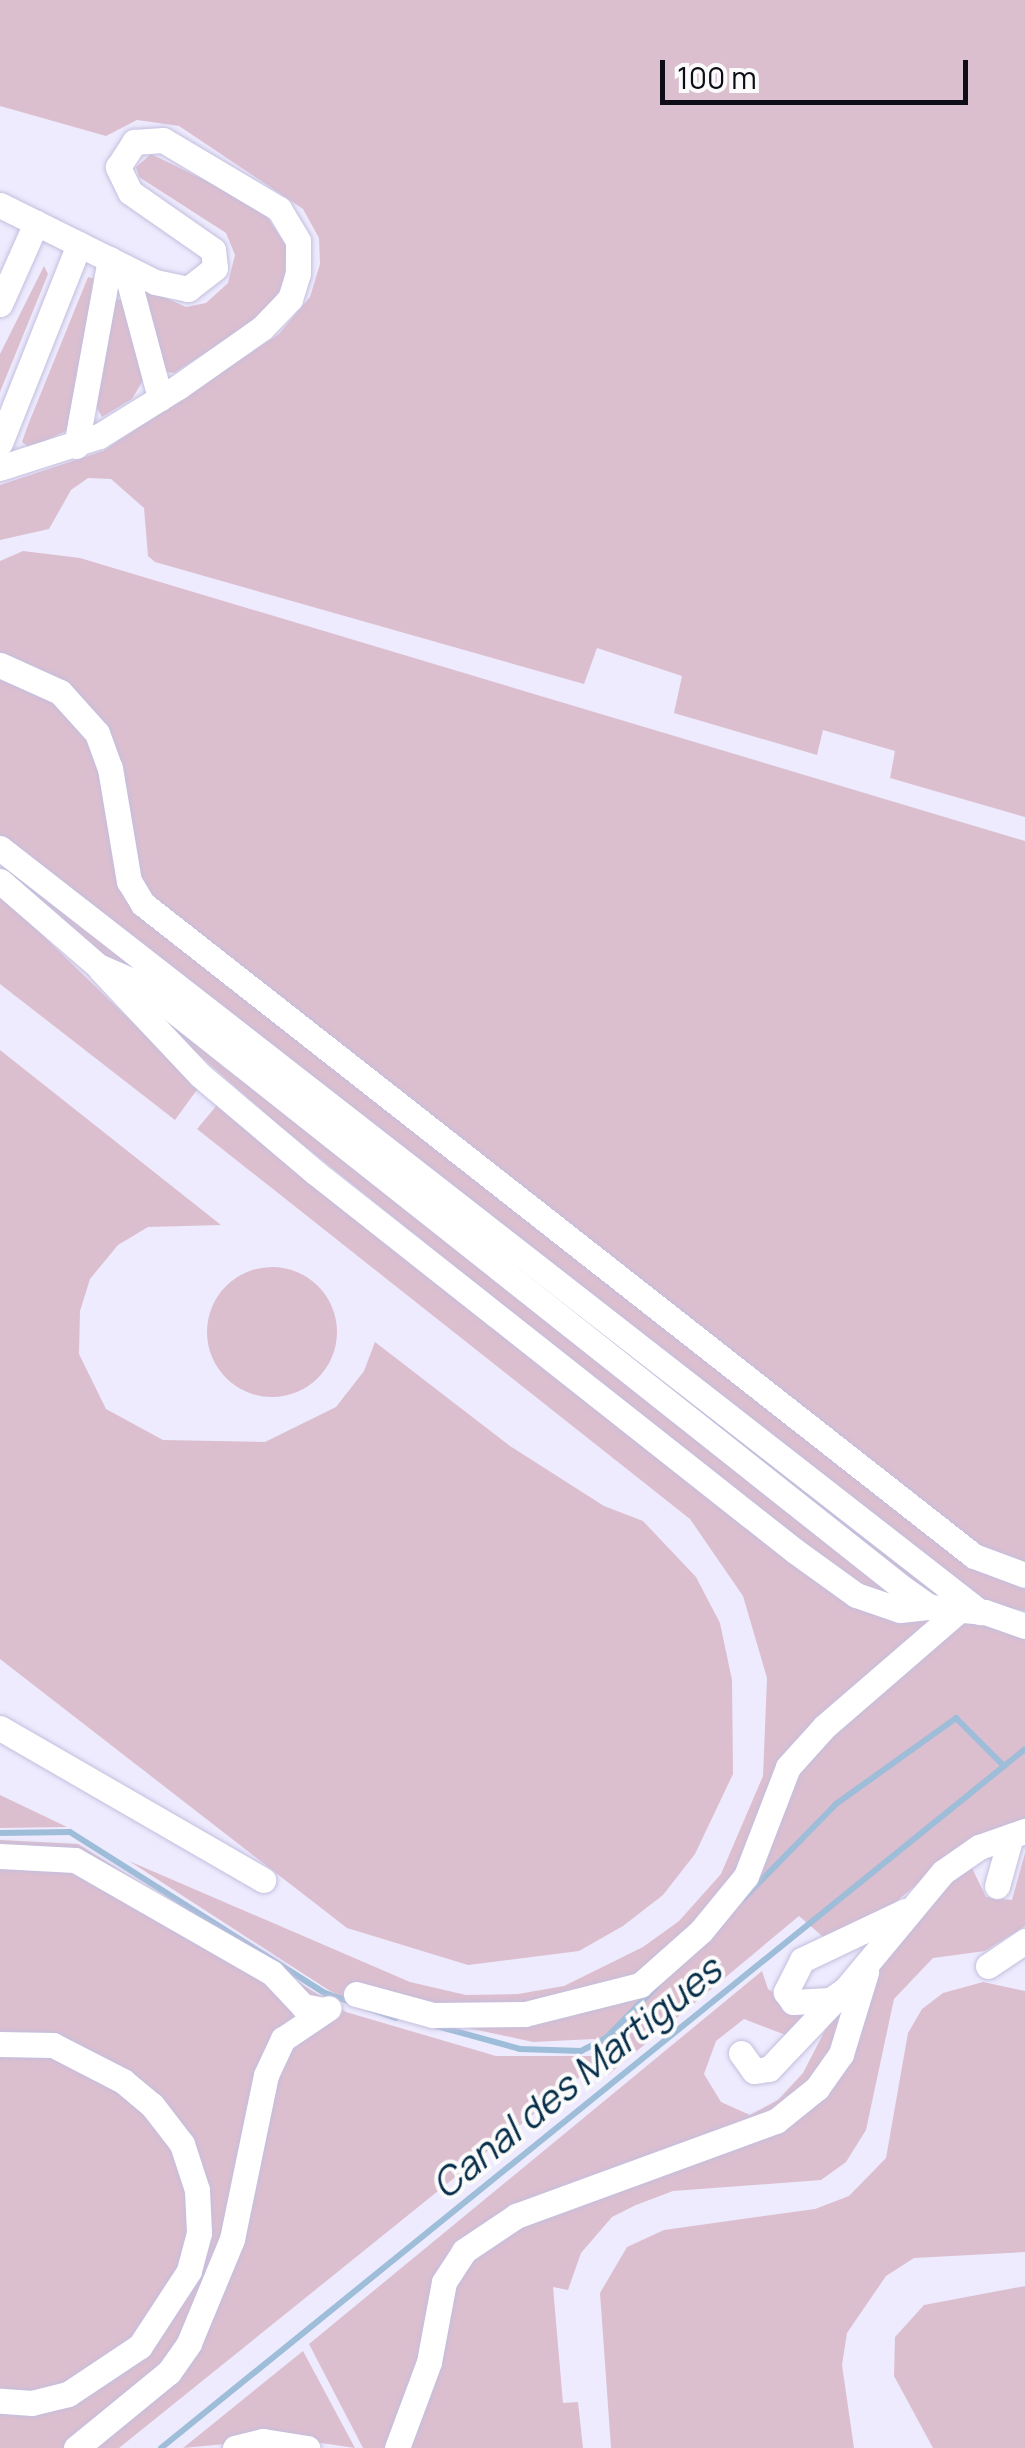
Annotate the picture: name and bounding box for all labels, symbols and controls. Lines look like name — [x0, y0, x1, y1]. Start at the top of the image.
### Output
scale bar — [665, 40, 972, 102]
text: 100 m — [677, 57, 757, 98]
water label: Canal des Martigues — [422, 1946, 730, 2208]

